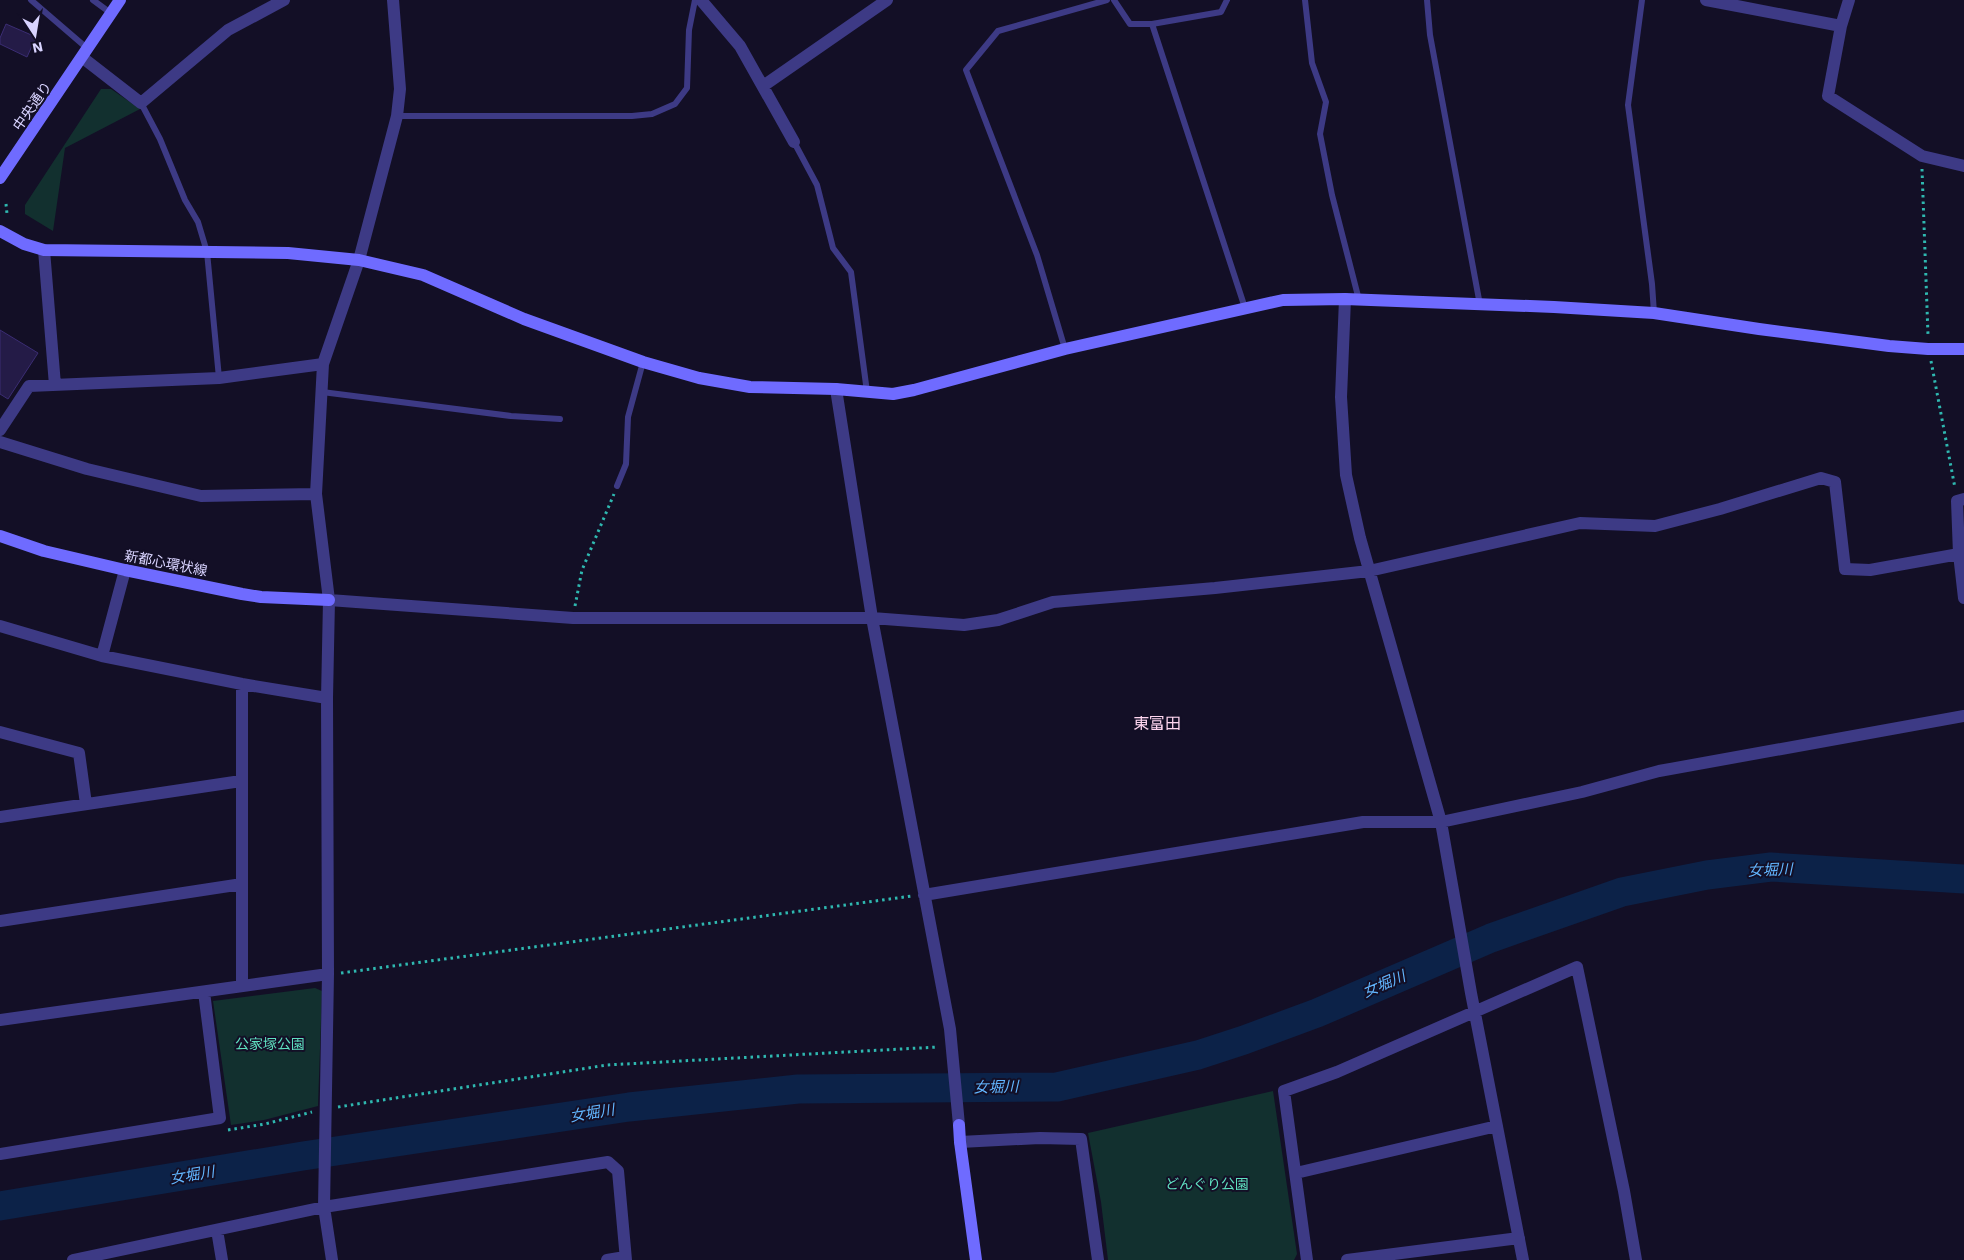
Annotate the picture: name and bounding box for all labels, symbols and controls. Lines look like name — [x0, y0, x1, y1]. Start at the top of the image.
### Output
north arrow — [10, 10, 60, 60]
text: N — [31, 39, 44, 57]
street label: 中央通り — [9, 78, 55, 134]
street label: 新都心環状線 — [123, 547, 209, 579]
district label: 東富田 — [1133, 714, 1181, 733]
water label: 女堀川 — [1747, 860, 1795, 880]
water label: 女堀川 — [1360, 966, 1410, 1001]
park label: 公家塚公園 — [235, 1036, 305, 1052]
water label: 女堀川 — [973, 1078, 1021, 1096]
water label: 女堀川 — [568, 1100, 618, 1125]
water label: 女堀川 — [168, 1162, 218, 1187]
park label: どんぐり公園 — [1165, 1176, 1249, 1192]

